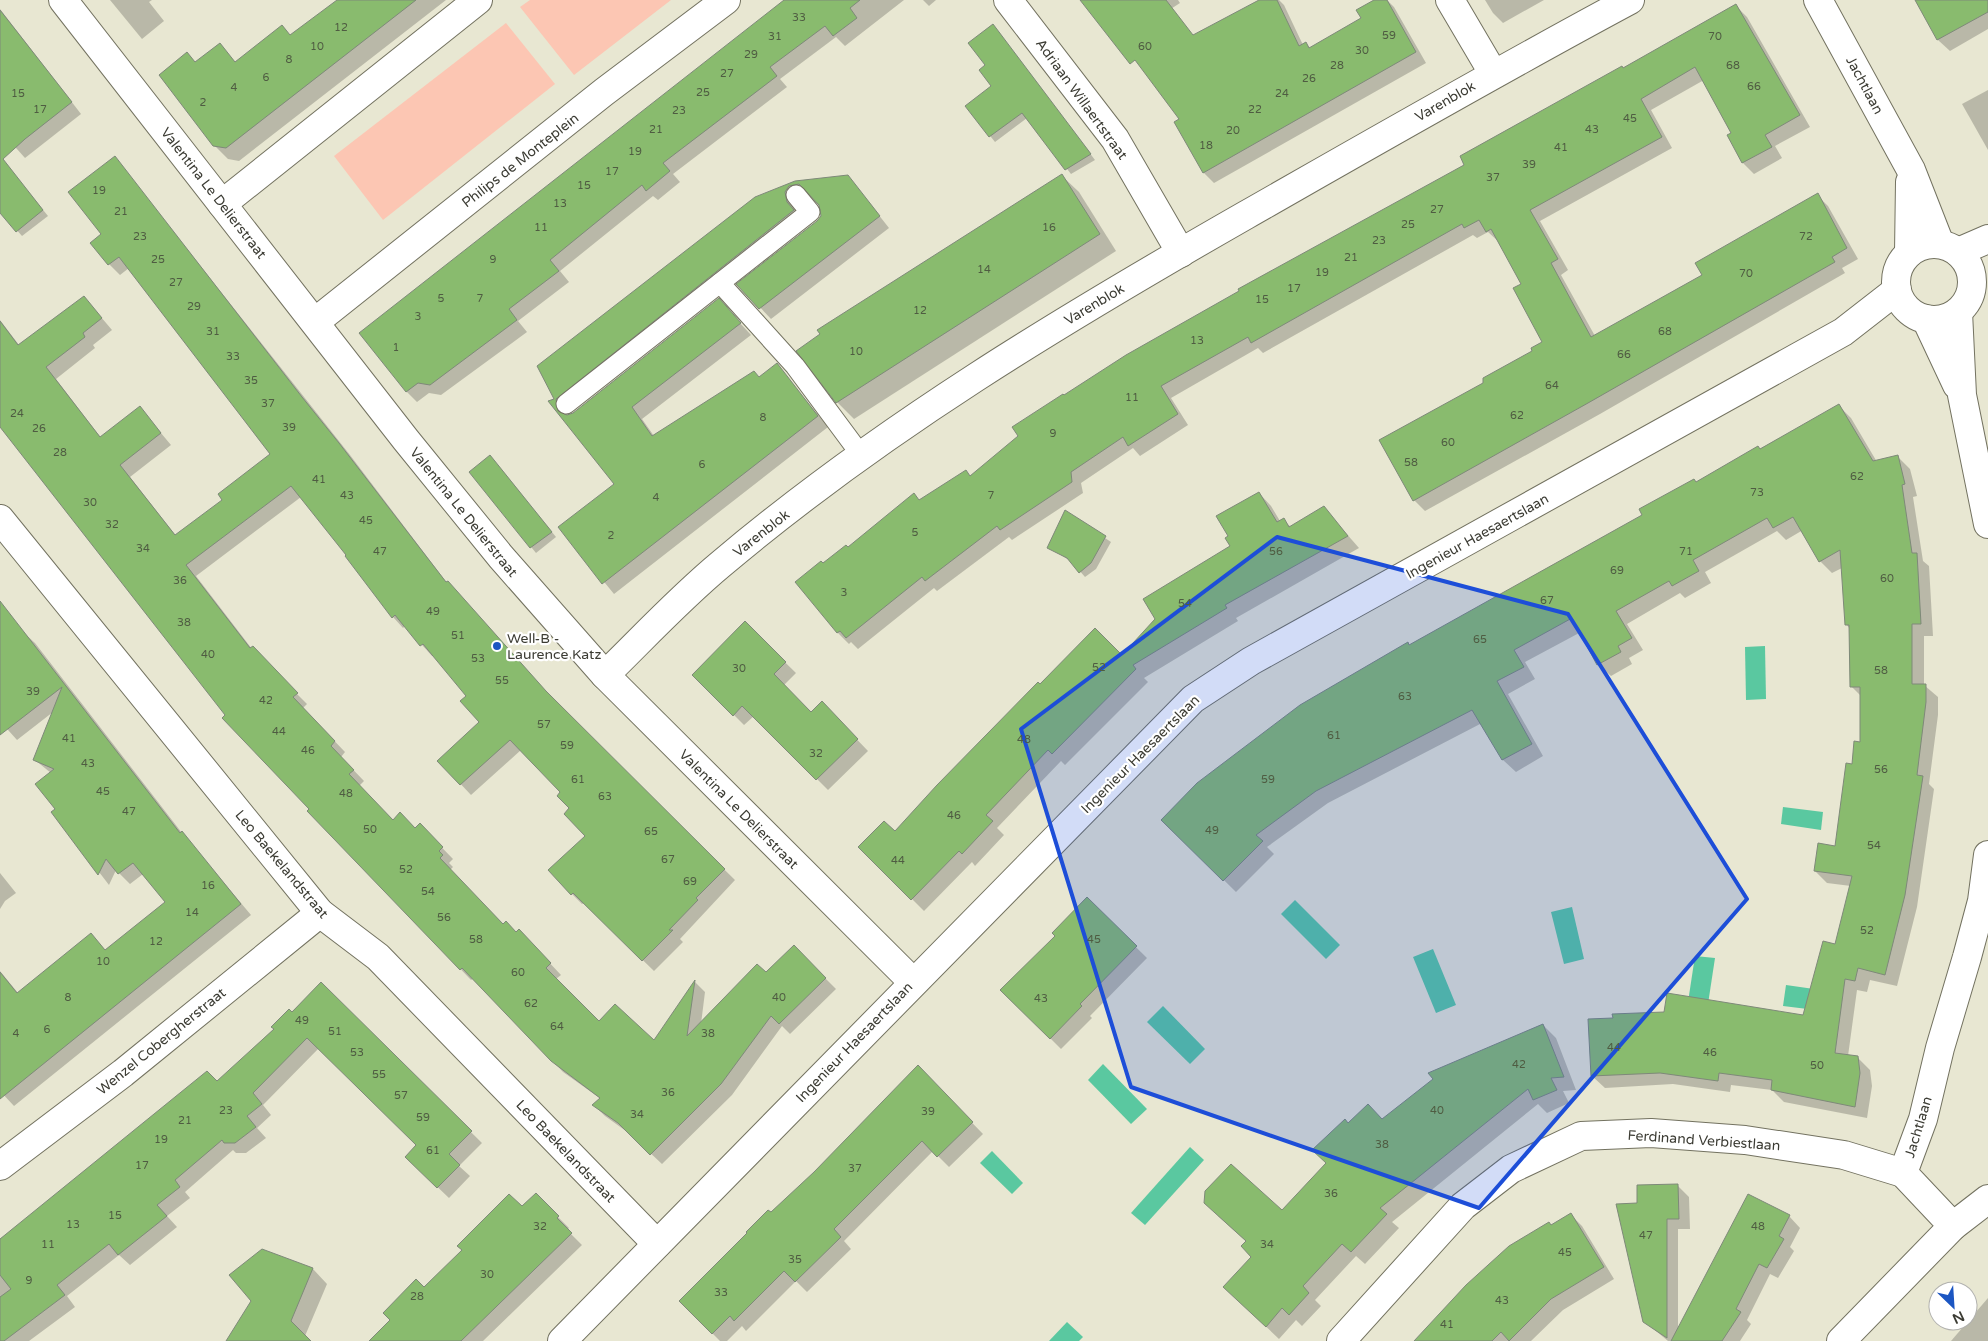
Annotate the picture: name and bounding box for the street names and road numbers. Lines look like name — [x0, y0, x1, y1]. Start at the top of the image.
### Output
street label: Adriaan Willaertstraat — [1032, 36, 1132, 164]
street label: Jachtlaan — [1842, 53, 1887, 117]
street label: Varenblok — [1412, 77, 1479, 126]
street label: Philips de Monteplein — [459, 110, 582, 211]
street label: Valentina Le Delierstraat — [157, 124, 271, 263]
street label: Varenblok — [1061, 280, 1128, 329]
street label: Valentina Le Delierstraat — [406, 444, 522, 581]
street label: Ingenieur Haesaertslaan — [1403, 490, 1552, 583]
street label: Varenblok — [730, 506, 793, 561]
street label: Ingenieur Haesaertslaan — [1078, 692, 1203, 817]
street label: Valentina Le Delierstraat — [675, 746, 802, 873]
street label: Leo Baekelandstraat — [231, 807, 332, 922]
street label: Ingenieur Haesaertslaan — [792, 979, 916, 1106]
street label: Wenzel Cobergherstraat — [93, 984, 230, 1099]
street label: Jachtlaan — [1901, 1094, 1936, 1160]
street label: Leo Baekelandstraat — [512, 1096, 619, 1207]
street label: Ferdinand Verbiestlaan — [1627, 1127, 1781, 1154]

